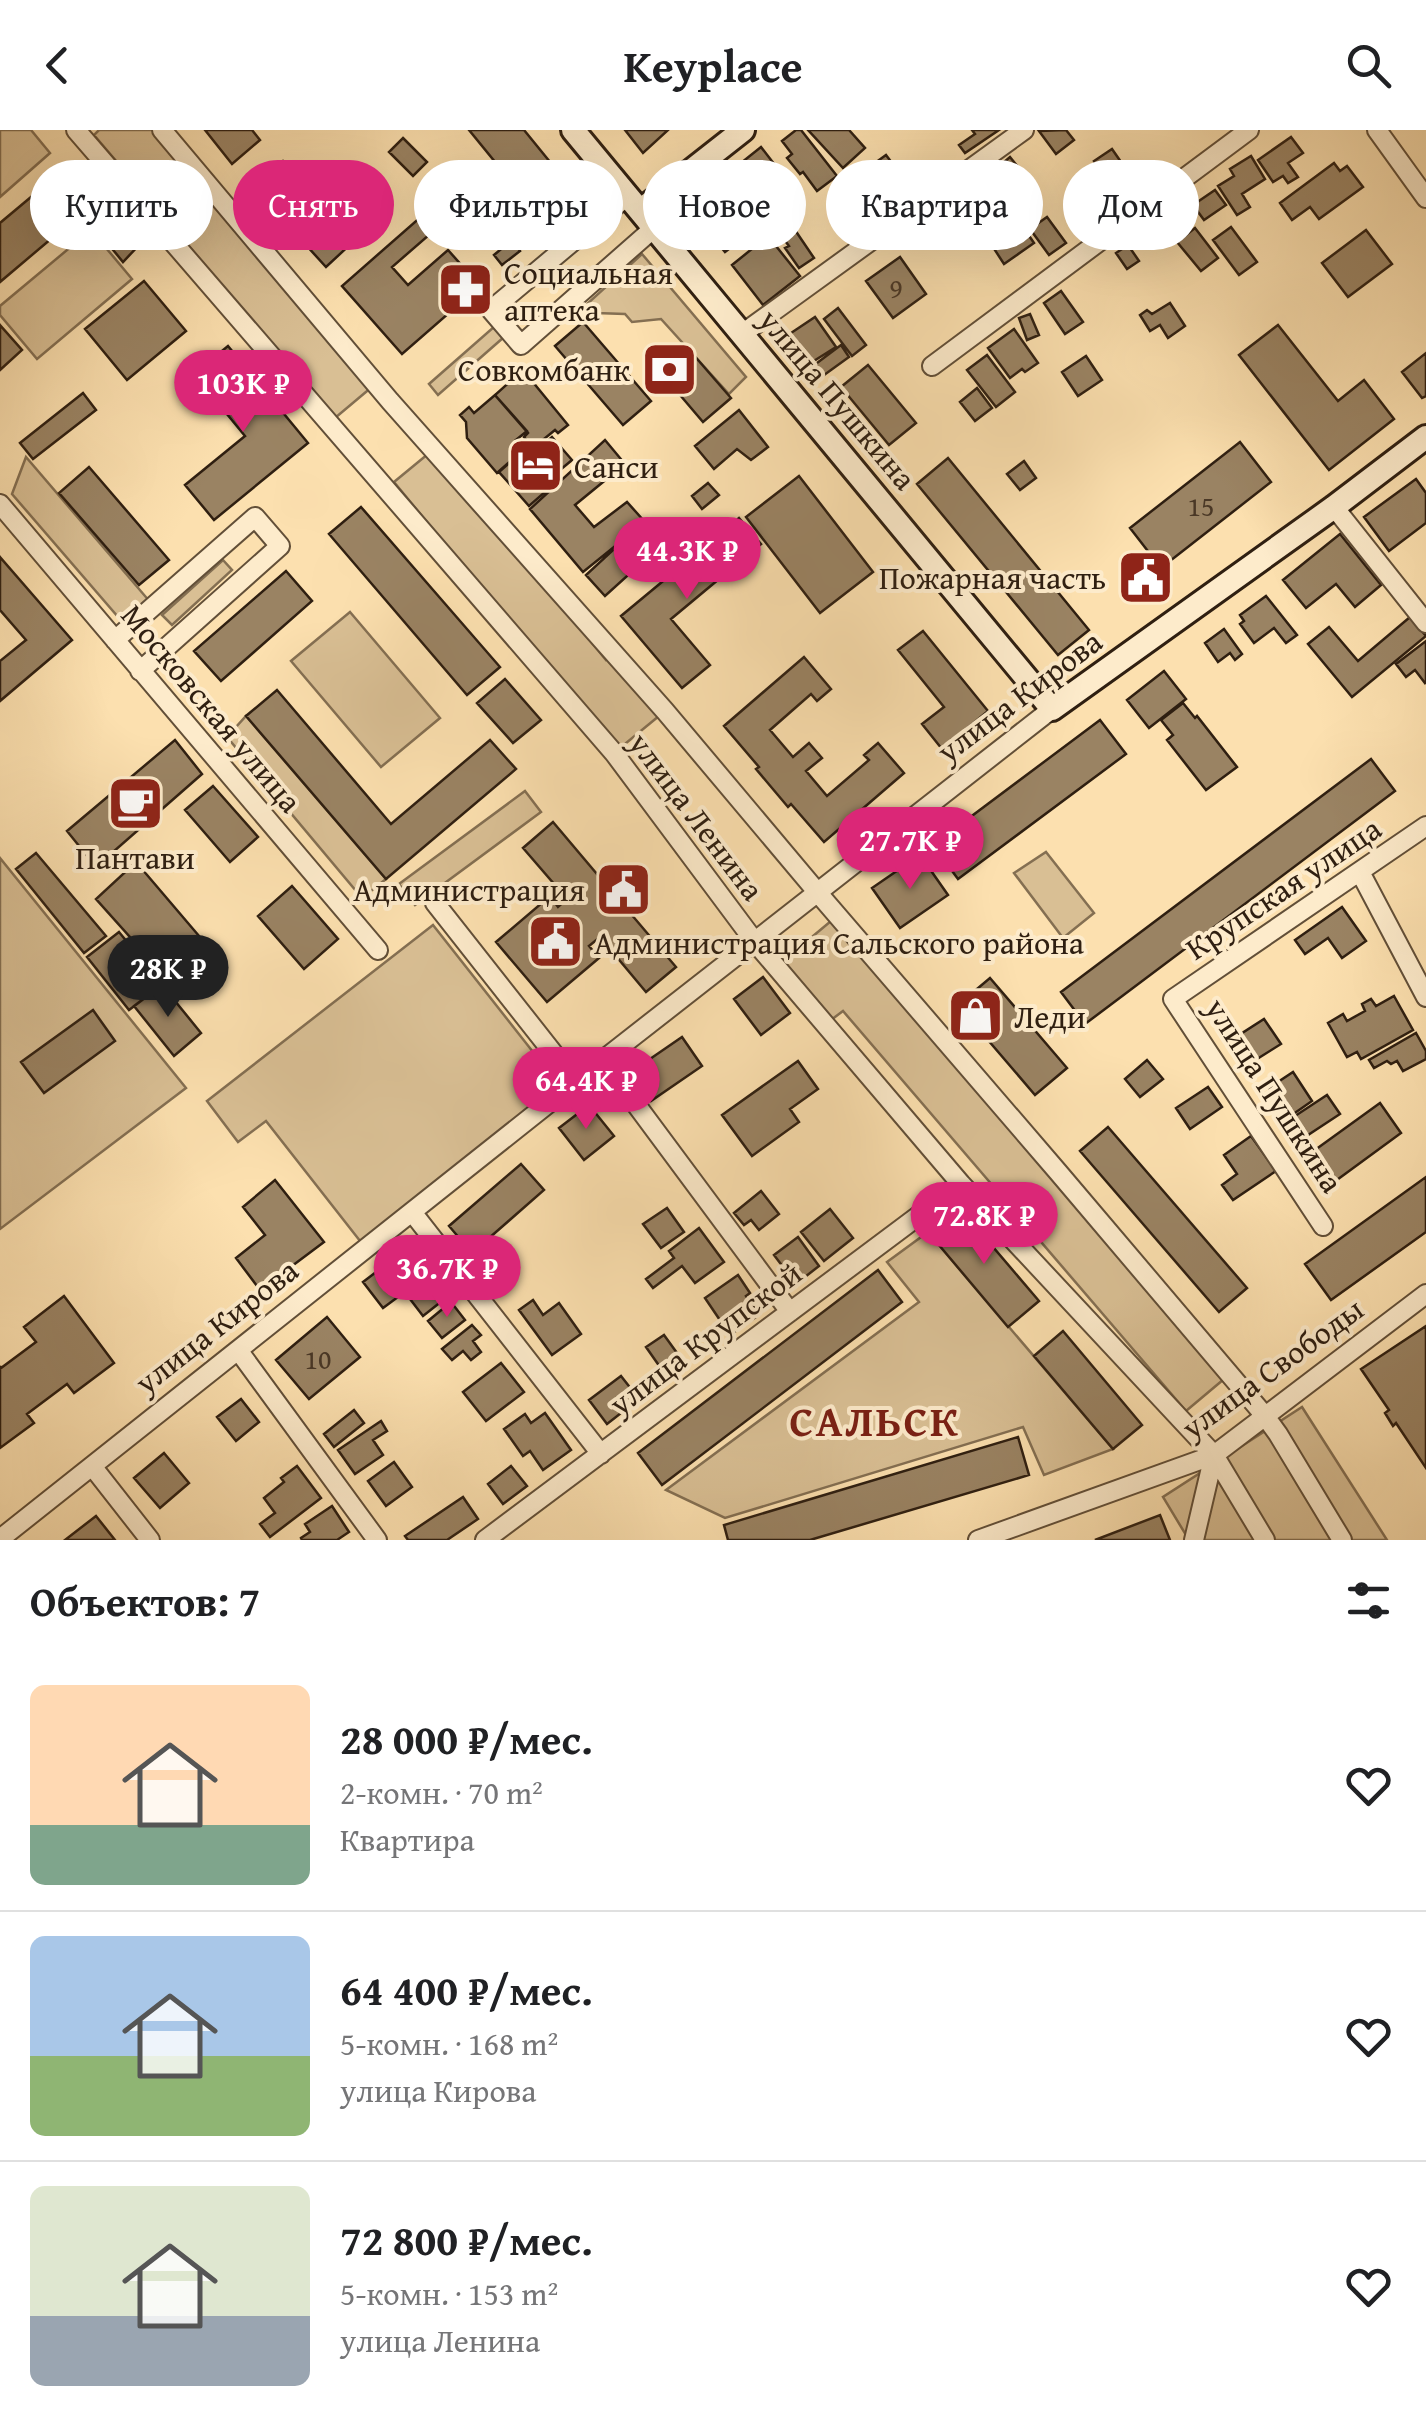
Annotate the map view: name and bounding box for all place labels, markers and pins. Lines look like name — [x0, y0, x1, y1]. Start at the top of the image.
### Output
place label: Социальная аптека — [504, 249, 673, 333]
pharmacy icon: Социальная аптека — [435, 260, 495, 320]
bank icon: Совкомбанк — [639, 339, 699, 399]
place label: Совкомбанк — [458, 346, 630, 393]
pin: 103K ₽ — [162, 350, 324, 435]
hotel icon: Санси — [505, 436, 565, 496]
place label: Санси — [574, 443, 658, 490]
pin: 44.3K ₽ — [595, 517, 779, 602]
public building icon: Пожарная часть — [1115, 547, 1175, 607]
place label: Пожарная часть — [879, 554, 1106, 601]
cafe icon: Пантави — [105, 773, 165, 833]
pin: 27.7K ₽ — [818, 807, 1002, 892]
place label: Пантави — [75, 834, 195, 881]
public building icon: Администрация — [594, 859, 654, 919]
place label: Администрация — [353, 866, 585, 913]
public building icon: Администрация Сальского района — [525, 912, 585, 972]
place label: Администрация Сальского района — [594, 919, 1085, 966]
pin: 28K ₽ — [98, 935, 238, 1020]
shop icon: Леди — [945, 986, 1005, 1046]
place label: Леди — [1014, 993, 1086, 1040]
pin: 64.4K ₽ — [494, 1047, 678, 1132]
pin: 72.8K ₽ — [892, 1182, 1076, 1267]
pin: 36.7K ₽ — [355, 1235, 539, 1320]

